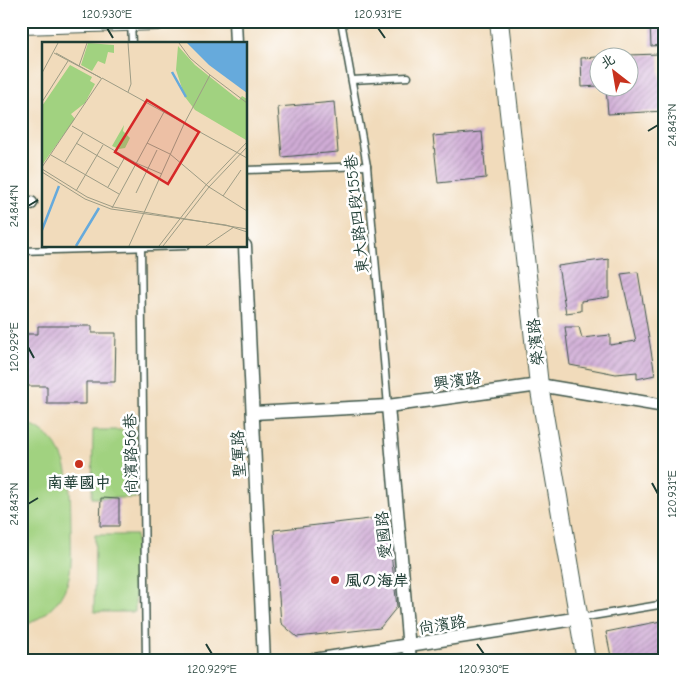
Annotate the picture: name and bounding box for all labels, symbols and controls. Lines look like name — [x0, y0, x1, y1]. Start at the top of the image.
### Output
text: 120.930°E — [82, 7, 132, 21]
text: 120.931°E — [354, 7, 402, 21]
inset map — [42, 42, 248, 248]
north arrow — [588, 48, 638, 98]
text: 北 — [597, 50, 618, 72]
text: 24.843°N — [665, 104, 679, 146]
street label: 東大路四段155巷 — [342, 153, 372, 274]
text: 24.844°N — [7, 185, 21, 227]
street label: 榮濱路 — [525, 317, 547, 367]
text: 120.929°E — [7, 322, 21, 372]
street label: 興濱路 — [432, 369, 482, 393]
street label: 尚濱路56巷 — [121, 413, 141, 495]
street label: 聖軍路 — [229, 430, 249, 478]
marker: 南華國中 — [73, 458, 85, 470]
text: 120.931°E — [665, 470, 679, 518]
place label: 南華國中 — [47, 474, 111, 492]
text: 24.843°N — [7, 483, 21, 525]
street label: 愛國路 — [373, 510, 395, 560]
place label: 風の海岸 — [345, 572, 409, 590]
marker: 風の海岸 — [329, 574, 341, 586]
street label: 尚濱路 — [417, 612, 467, 638]
text: 120.929°E — [187, 662, 237, 676]
text: 120.930°E — [459, 662, 509, 676]

